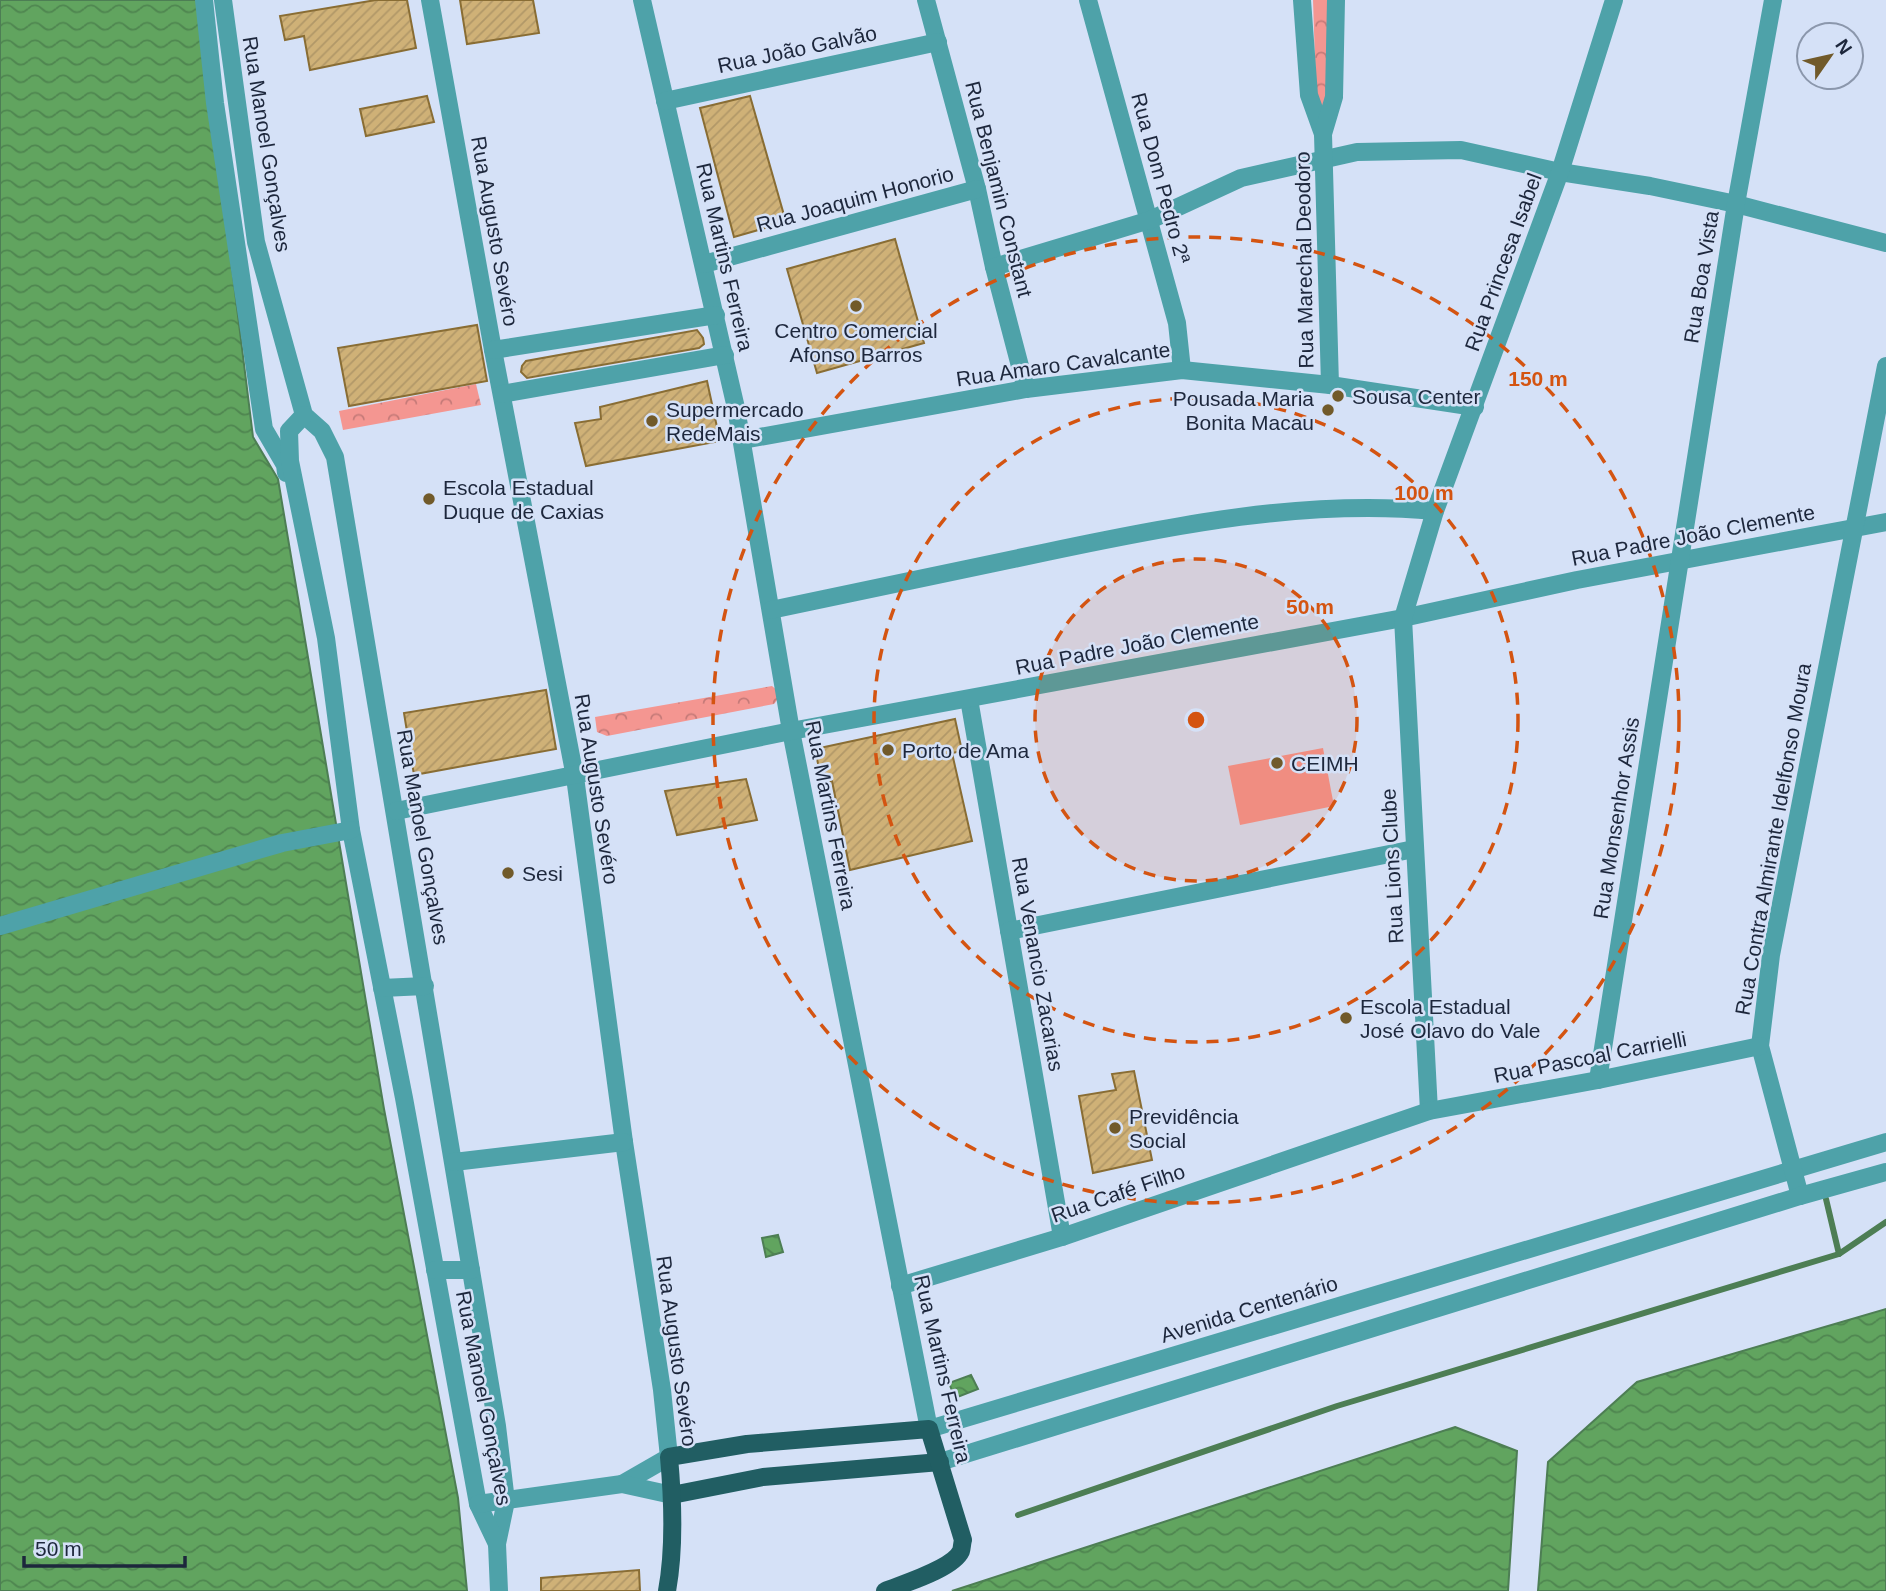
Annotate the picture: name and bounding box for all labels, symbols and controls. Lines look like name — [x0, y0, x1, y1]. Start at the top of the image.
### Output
street label: Rua João Galvão — [715, 21, 879, 77]
north arrow — [1795, 21, 1865, 91]
street label: Rua Manoel Gonçalves — [239, 34, 295, 254]
text: N — [1831, 35, 1856, 58]
street label: Rua Benjamin Constant — [961, 79, 1037, 300]
street label: Rua Dom Pedro 2ª — [1127, 90, 1195, 266]
street label: Rua Augusto Sevéro — [467, 134, 523, 328]
street label: Rua Marechal Deodoro — [1291, 151, 1317, 369]
street label: Rua Martins Ferreira — [692, 161, 758, 354]
street label: Rua Joaquim Honorio — [754, 162, 956, 236]
street label: Rua Princesa Isabel — [1460, 170, 1546, 354]
street label: Rua Boa Vista — [1679, 209, 1723, 345]
marker: Centro Comercial Afonso Barros — [848, 298, 864, 314]
place label: Centro Comercial Afonso Barros — [774, 319, 938, 366]
street label: Rua Amaro Cavalcante — [954, 338, 1172, 390]
text: 150 m — [1508, 367, 1568, 390]
place label: Sousa Center — [1352, 385, 1480, 408]
place label: Pousada Maria Bonita Macau — [1173, 387, 1314, 434]
marker: Sousa Center — [1330, 388, 1346, 404]
place label: Supermercado RedeMais — [666, 398, 804, 445]
marker: Pousada Maria Bonita Macau — [1320, 402, 1336, 418]
marker: Supermercado RedeMais — [644, 413, 660, 429]
place label: Escola Estadual Duque de Caxias — [443, 476, 604, 523]
text: 100 m — [1394, 481, 1454, 504]
marker: Escola Estadual Duque de Caxias — [421, 491, 437, 507]
street label: Rua Padre João Clemente — [1569, 500, 1817, 570]
text: 50 m — [1286, 595, 1334, 618]
street label: Rua Padre João Clemente — [1013, 609, 1261, 679]
street label: Rua Contra Almirante Idelfonso Moura — [1731, 661, 1815, 1017]
street label: Rua Augusto Sevéro — [571, 692, 623, 886]
centre of rings — [1184, 708, 1208, 732]
street label: Rua Monsenhor Assis — [1589, 715, 1643, 921]
street label: Rua Martins Ferreira — [801, 718, 861, 912]
street label: Rua Manoel Gonçalves — [393, 728, 453, 946]
place label: Porto de Ama — [902, 739, 1030, 762]
marker: Porto de Ama — [880, 742, 896, 758]
place label: CEIMH — [1291, 752, 1359, 775]
marker: CEIMH — [1269, 755, 1285, 771]
street label: Rua Lions Clube — [1376, 788, 1408, 944]
street label: Rua Venancio Zacarias — [1008, 855, 1068, 1073]
place label: Sesi — [522, 862, 563, 885]
marker: Sesi — [500, 865, 516, 881]
place label: Escola Estadual José Olavo do Vale — [1360, 995, 1541, 1042]
marker: Escola Estadual José Olavo do Vale — [1338, 1010, 1354, 1026]
street label: Rua Pascoal Carrielli — [1492, 1027, 1688, 1087]
place label: Previdência Social — [1129, 1105, 1239, 1152]
marker: Previdência Social — [1107, 1120, 1123, 1136]
street label: Rua Café Filho — [1048, 1159, 1188, 1227]
street label: Rua Augusto Sevéro — [652, 1254, 702, 1448]
street label: Avenida Centenário — [1158, 1271, 1340, 1347]
street label: Rua Martins Ferreira — [910, 1273, 976, 1466]
street label: Rua Manoel Gonçalves — [452, 1289, 516, 1507]
scale bar — [24, 1524, 186, 1568]
text: 50 m — [35, 1537, 82, 1560]

